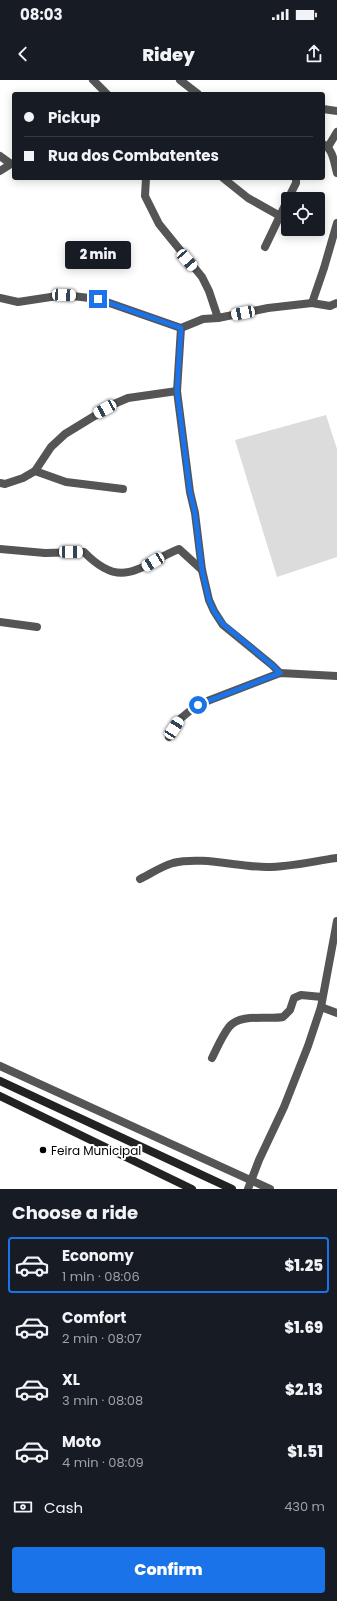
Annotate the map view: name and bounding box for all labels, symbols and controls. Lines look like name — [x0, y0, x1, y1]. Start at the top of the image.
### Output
text: 08:03 — [20, 4, 63, 25]
text: Ridey — [142, 42, 195, 67]
icon: back — [12, 43, 34, 65]
icon: share — [303, 43, 325, 65]
text: Pickup — [48, 107, 100, 128]
text: Rua dos Combatentes — [48, 145, 219, 166]
map controls — [281, 192, 325, 236]
button: locate — [281, 192, 325, 236]
callout: 2 min — [65, 241, 131, 269]
text: 2 min — [80, 245, 116, 264]
car — [175, 247, 199, 273]
car — [52, 288, 76, 302]
route end — [89, 290, 107, 308]
car — [230, 305, 256, 321]
car — [92, 398, 118, 420]
car — [59, 546, 83, 558]
car — [140, 551, 166, 573]
route start — [189, 696, 207, 714]
car — [162, 715, 186, 741]
place label: Feira Municipal — [51, 1142, 141, 1159]
marker: Feira Municipal — [38, 1145, 48, 1155]
text: Choose a ride — [12, 1200, 138, 1225]
text: Economy — [62, 1245, 134, 1266]
icon: car — [14, 1247, 50, 1283]
text: $1.25 — [284, 1255, 323, 1276]
text: 1 min · 08:06 — [62, 1267, 140, 1286]
text: Comfort — [62, 1307, 126, 1328]
icon: car — [14, 1309, 50, 1345]
text: $1.69 — [284, 1317, 323, 1338]
text: 2 min · 08:07 — [62, 1329, 142, 1348]
text: XL — [62, 1369, 80, 1390]
icon: car — [14, 1371, 50, 1407]
text: $2.13 — [285, 1379, 323, 1400]
text: 3 min · 08:08 — [62, 1391, 143, 1410]
text: Moto — [62, 1431, 101, 1452]
icon: car — [14, 1433, 50, 1469]
text: $1.51 — [287, 1441, 323, 1462]
text: 4 min · 08:09 — [62, 1453, 144, 1472]
icon: cash — [12, 1496, 34, 1518]
text: Cash — [44, 1497, 83, 1518]
text: 430 m — [284, 1497, 325, 1516]
button: Confirm — [12, 1547, 325, 1593]

